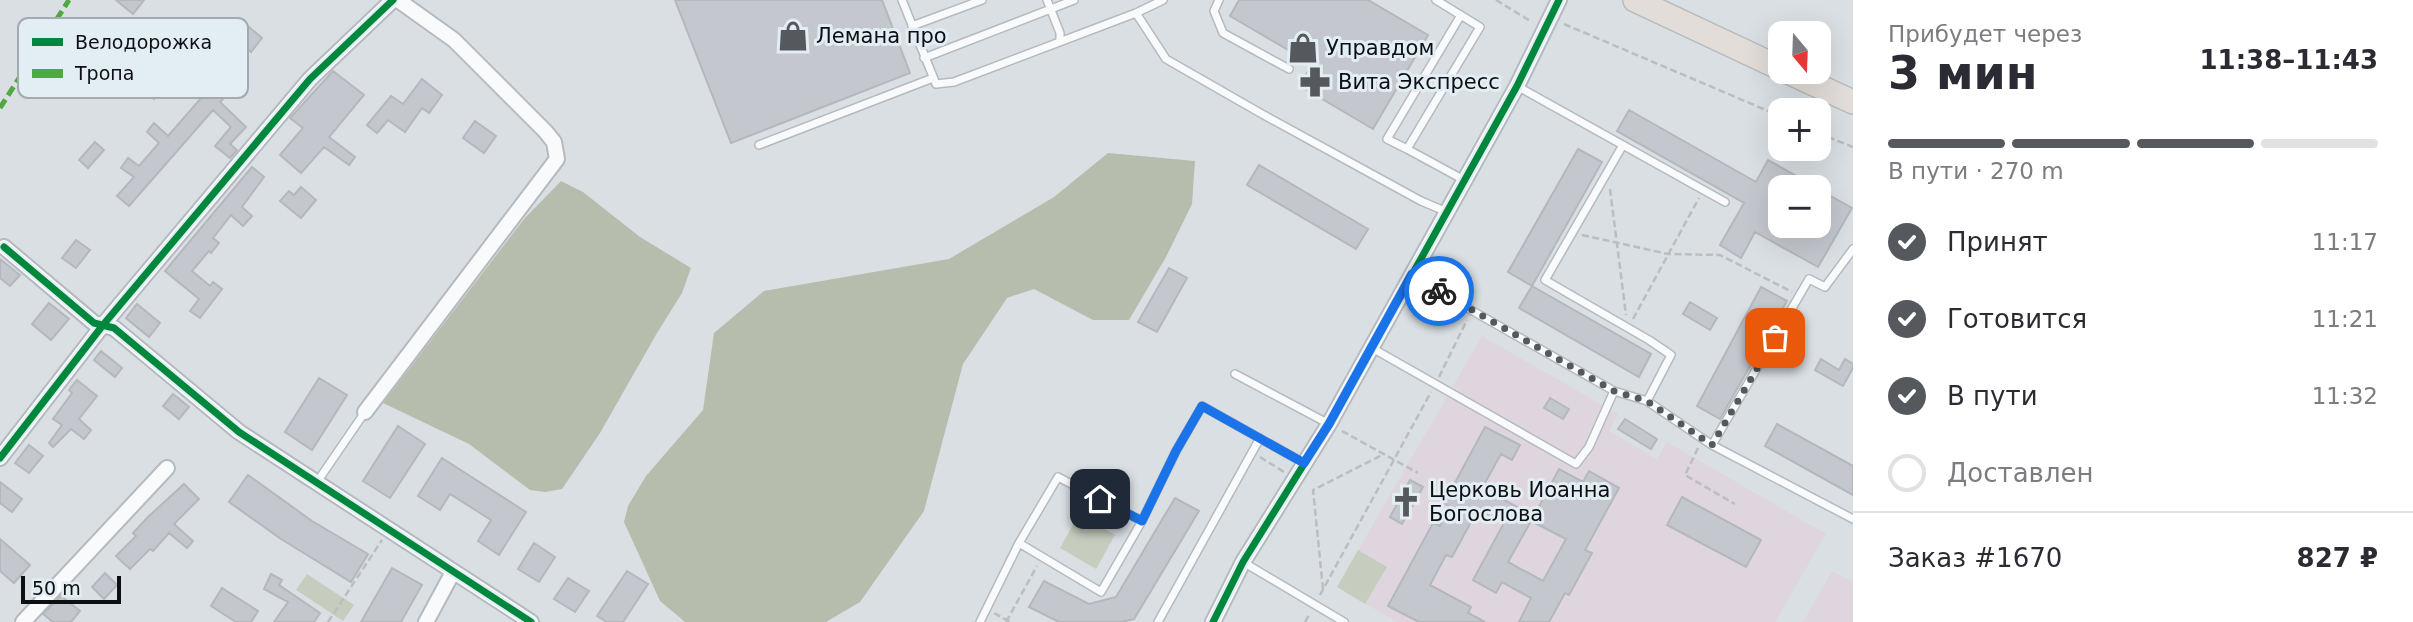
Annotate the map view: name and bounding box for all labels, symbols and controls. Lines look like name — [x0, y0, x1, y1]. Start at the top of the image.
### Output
legend — [18, 18, 248, 98]
shop icon: Лемана про — [776, 19, 810, 53]
north arrow — [1768, 21, 1830, 84]
map controls — [1768, 21, 1831, 238]
text: Прибудет через — [1888, 21, 2082, 47]
place label: Лемана про — [816, 24, 947, 48]
text: Велодорожка — [75, 31, 212, 53]
shop icon: Управдом — [1286, 31, 1320, 65]
place label: Управдом — [1326, 36, 1434, 60]
text: 11:38–11:43 — [2199, 45, 2378, 75]
text: 3 мин — [1888, 46, 2038, 100]
text: Тропа — [74, 62, 134, 84]
pharmacy icon: Вита Экспресс — [1298, 65, 1332, 99]
place label: Вита Экспресс — [1338, 70, 1500, 94]
button: + — [1768, 98, 1831, 161]
text: В пути · 270 m — [1888, 158, 2064, 184]
button: − — [1768, 175, 1831, 238]
icon: check — [1888, 223, 1926, 261]
text: Принят — [1947, 227, 2048, 257]
text: 11:17 — [2312, 229, 2378, 255]
courier — [1404, 256, 1474, 326]
icon: bike — [1420, 272, 1458, 310]
icon: check — [1888, 300, 1926, 338]
text: Готовится — [1947, 304, 2087, 334]
text: 11:21 — [2312, 306, 2378, 332]
pin — [1745, 308, 1805, 368]
icon: bag — [1756, 319, 1794, 357]
icon: check — [1888, 377, 1926, 415]
text: В пути — [1947, 381, 2038, 411]
text: 11:32 — [2312, 383, 2378, 409]
text: Доставлен — [1947, 458, 2094, 488]
pin — [1070, 469, 1130, 529]
place label: Церковь Иоанна Богослова — [1429, 478, 1610, 526]
icon: home — [1081, 480, 1119, 518]
church icon: Церковь Иоанна Богослова — [1389, 485, 1423, 519]
text: Заказ #1670 — [1888, 543, 2062, 573]
text: 827 ₽ — [2297, 543, 2378, 573]
scale bar — [21, 573, 121, 605]
text: 50 m — [32, 577, 81, 599]

